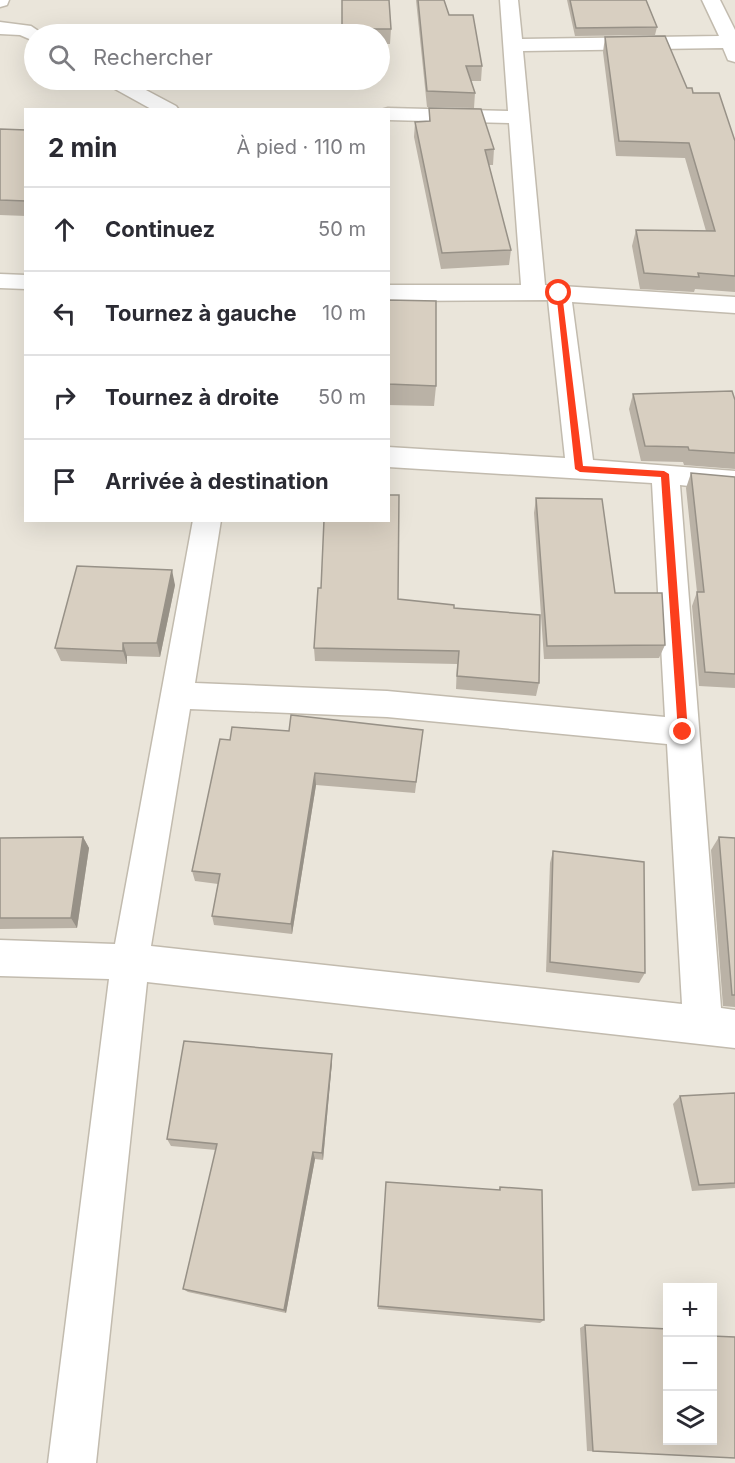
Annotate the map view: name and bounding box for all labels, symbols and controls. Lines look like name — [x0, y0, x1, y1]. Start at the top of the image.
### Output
search box — [24, 24, 390, 90]
icon: search — [45, 41, 78, 74]
text: Rechercher — [93, 44, 213, 70]
text: 2 min — [48, 132, 118, 163]
text: À pied · 110 m — [237, 135, 366, 159]
icon: ahead — [48, 213, 81, 246]
text: Continuez — [105, 216, 215, 242]
text: 50 m — [318, 217, 366, 241]
route start — [545, 279, 571, 305]
icon: left — [48, 297, 81, 330]
text: Tournez à gauche — [105, 300, 297, 326]
text: 10 m — [322, 301, 366, 325]
icon: right — [48, 381, 81, 414]
text: Tournez à droite — [105, 384, 279, 410]
text: 50 m — [318, 385, 366, 409]
icon: arrive — [48, 465, 81, 498]
text: Arrivée à destination — [105, 468, 329, 494]
route end — [669, 718, 695, 744]
map controls — [663, 1283, 717, 1445]
button: + — [663, 1283, 717, 1337]
button: − — [663, 1337, 717, 1391]
button: layers — [663, 1391, 717, 1445]

